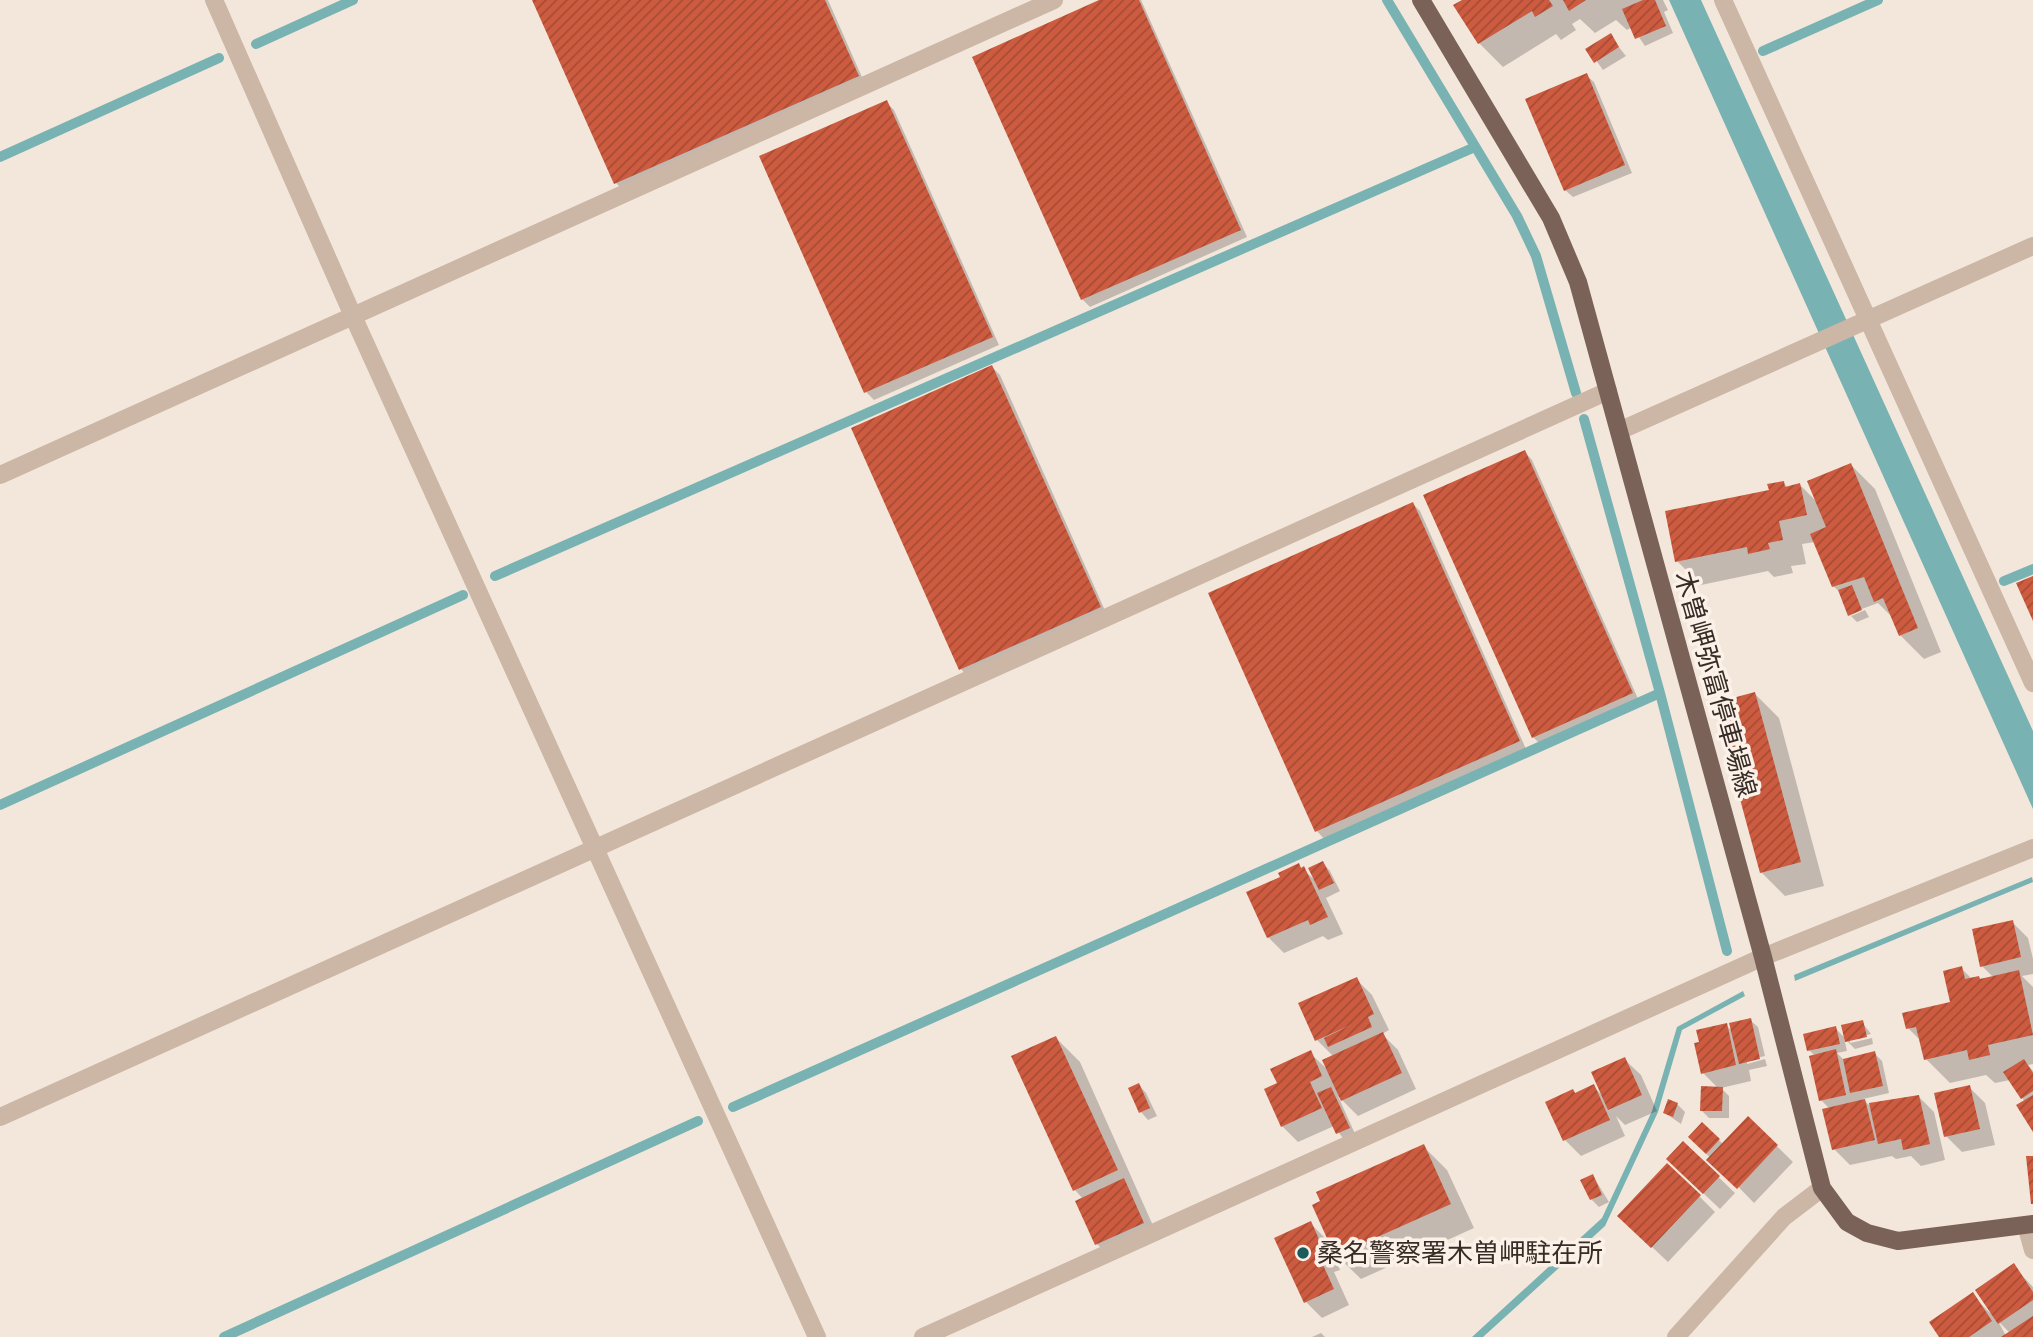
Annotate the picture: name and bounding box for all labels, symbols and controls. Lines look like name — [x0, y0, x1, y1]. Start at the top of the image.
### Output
street label: 木曽岬弥富停車場線 — [1668, 567, 1762, 801]
place label: 桑名警察署木曽岬駐在所 — [1317, 1238, 1603, 1269]
marker: 桑名警察署木曽岬駐在所 — [1295, 1245, 1311, 1261]

